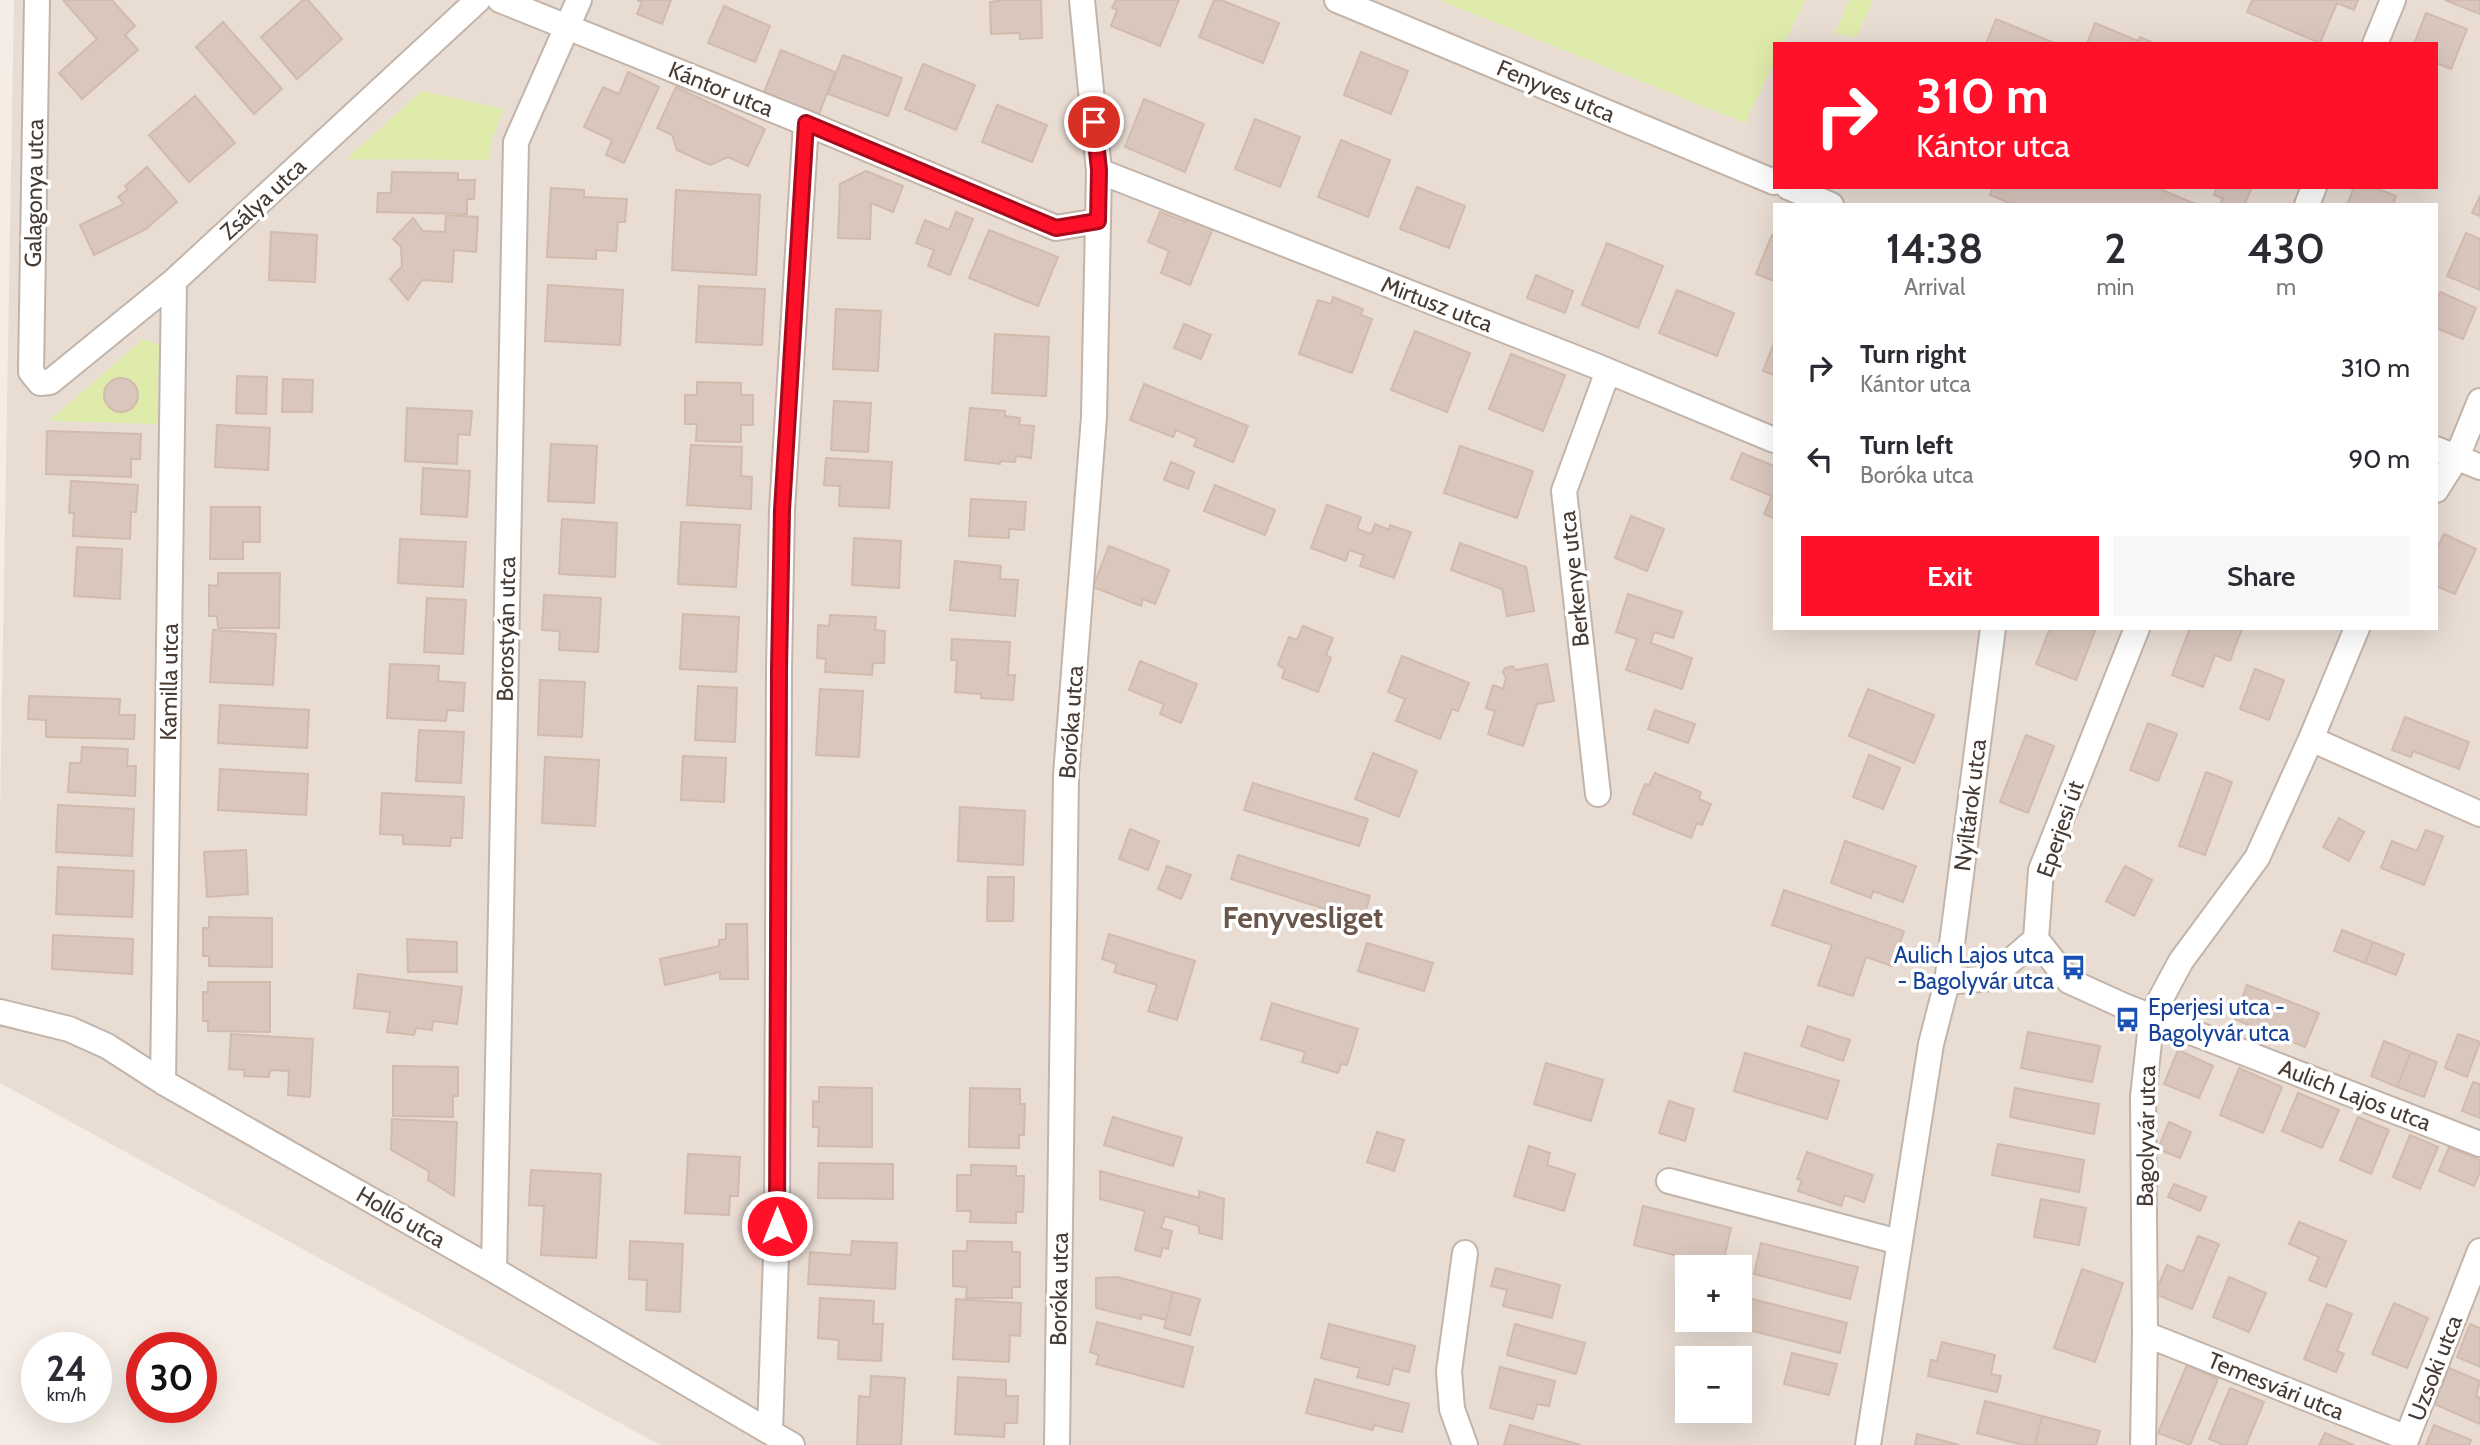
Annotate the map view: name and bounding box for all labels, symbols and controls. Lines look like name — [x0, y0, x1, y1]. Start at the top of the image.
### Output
street label: Fenyves utca — [1493, 54, 1619, 128]
street label: Kántor utca — [664, 55, 778, 123]
text: 310 m — [1916, 66, 2049, 125]
icon: right — [1801, 70, 1892, 161]
pin — [1064, 92, 1124, 152]
icon: arrive — [1075, 103, 1113, 141]
street label: Galagonya utca — [19, 119, 49, 267]
text: Kántor utca — [1916, 126, 2070, 165]
street label: Zsálya utca — [214, 152, 312, 246]
text: 14:38 — [1886, 222, 1983, 274]
text: 2 — [2104, 222, 2126, 274]
text: 430 — [2247, 222, 2325, 274]
street label: Mirtusz utca — [1377, 270, 1497, 338]
text: Arrival — [1904, 273, 1965, 301]
text: min — [2096, 273, 2134, 301]
text: m — [2276, 273, 2296, 301]
text: Turn right — [1860, 338, 1966, 370]
icon: right — [1801, 349, 1839, 387]
text: 310 m — [2341, 352, 2410, 384]
text: Kántor utca — [1860, 370, 1971, 398]
text: Turn left — [1860, 429, 1953, 461]
icon: left — [1801, 440, 1839, 478]
text: 90 m — [2348, 443, 2410, 475]
text: Boróka utca — [1860, 461, 1974, 489]
street label: Berkenye utca — [1553, 510, 1595, 648]
button: Exit — [1801, 536, 2099, 616]
button: Share — [2113, 536, 2410, 616]
street label: Borostyán utca — [491, 556, 521, 702]
street label: Kamilla utca — [154, 623, 184, 741]
street label: Boróka utca — [1053, 664, 1089, 780]
street label: Nyíltárok utca — [1948, 737, 1992, 873]
street label: Eperjesi út — [2030, 777, 2090, 881]
district label: Fenyvesliget — [1223, 899, 1383, 936]
place label: Aulich Lajos utca - Bagolyvár utca — [1894, 941, 2054, 995]
bus stop icon: Aulich Lajos utca - Bagolyvár utca — [2060, 954, 2088, 982]
place label: Eperjesi utca - Bagolyvár utca — [2148, 993, 2290, 1047]
bus stop icon: Eperjesi utca - Bagolyvár utca — [2114, 1006, 2142, 1034]
street label: Aulich Lajos utca — [2275, 1053, 2435, 1137]
street label: Bagolyvár utca — [2131, 1065, 2161, 1207]
street label: Holló utca — [351, 1180, 451, 1254]
position arrow — [740, 1189, 814, 1263]
street label: Boróka utca — [1044, 1232, 1074, 1346]
map controls — [1675, 1255, 1752, 1423]
button: + — [1675, 1255, 1752, 1332]
street label: Uzsoki utca — [2402, 1311, 2468, 1425]
speed limit sign: 30 — [126, 1332, 217, 1423]
button: − — [1675, 1346, 1752, 1423]
street label: Temesvári utca — [2204, 1346, 2348, 1426]
text: 24 — [46, 1347, 87, 1390]
text: km/h — [47, 1384, 86, 1406]

